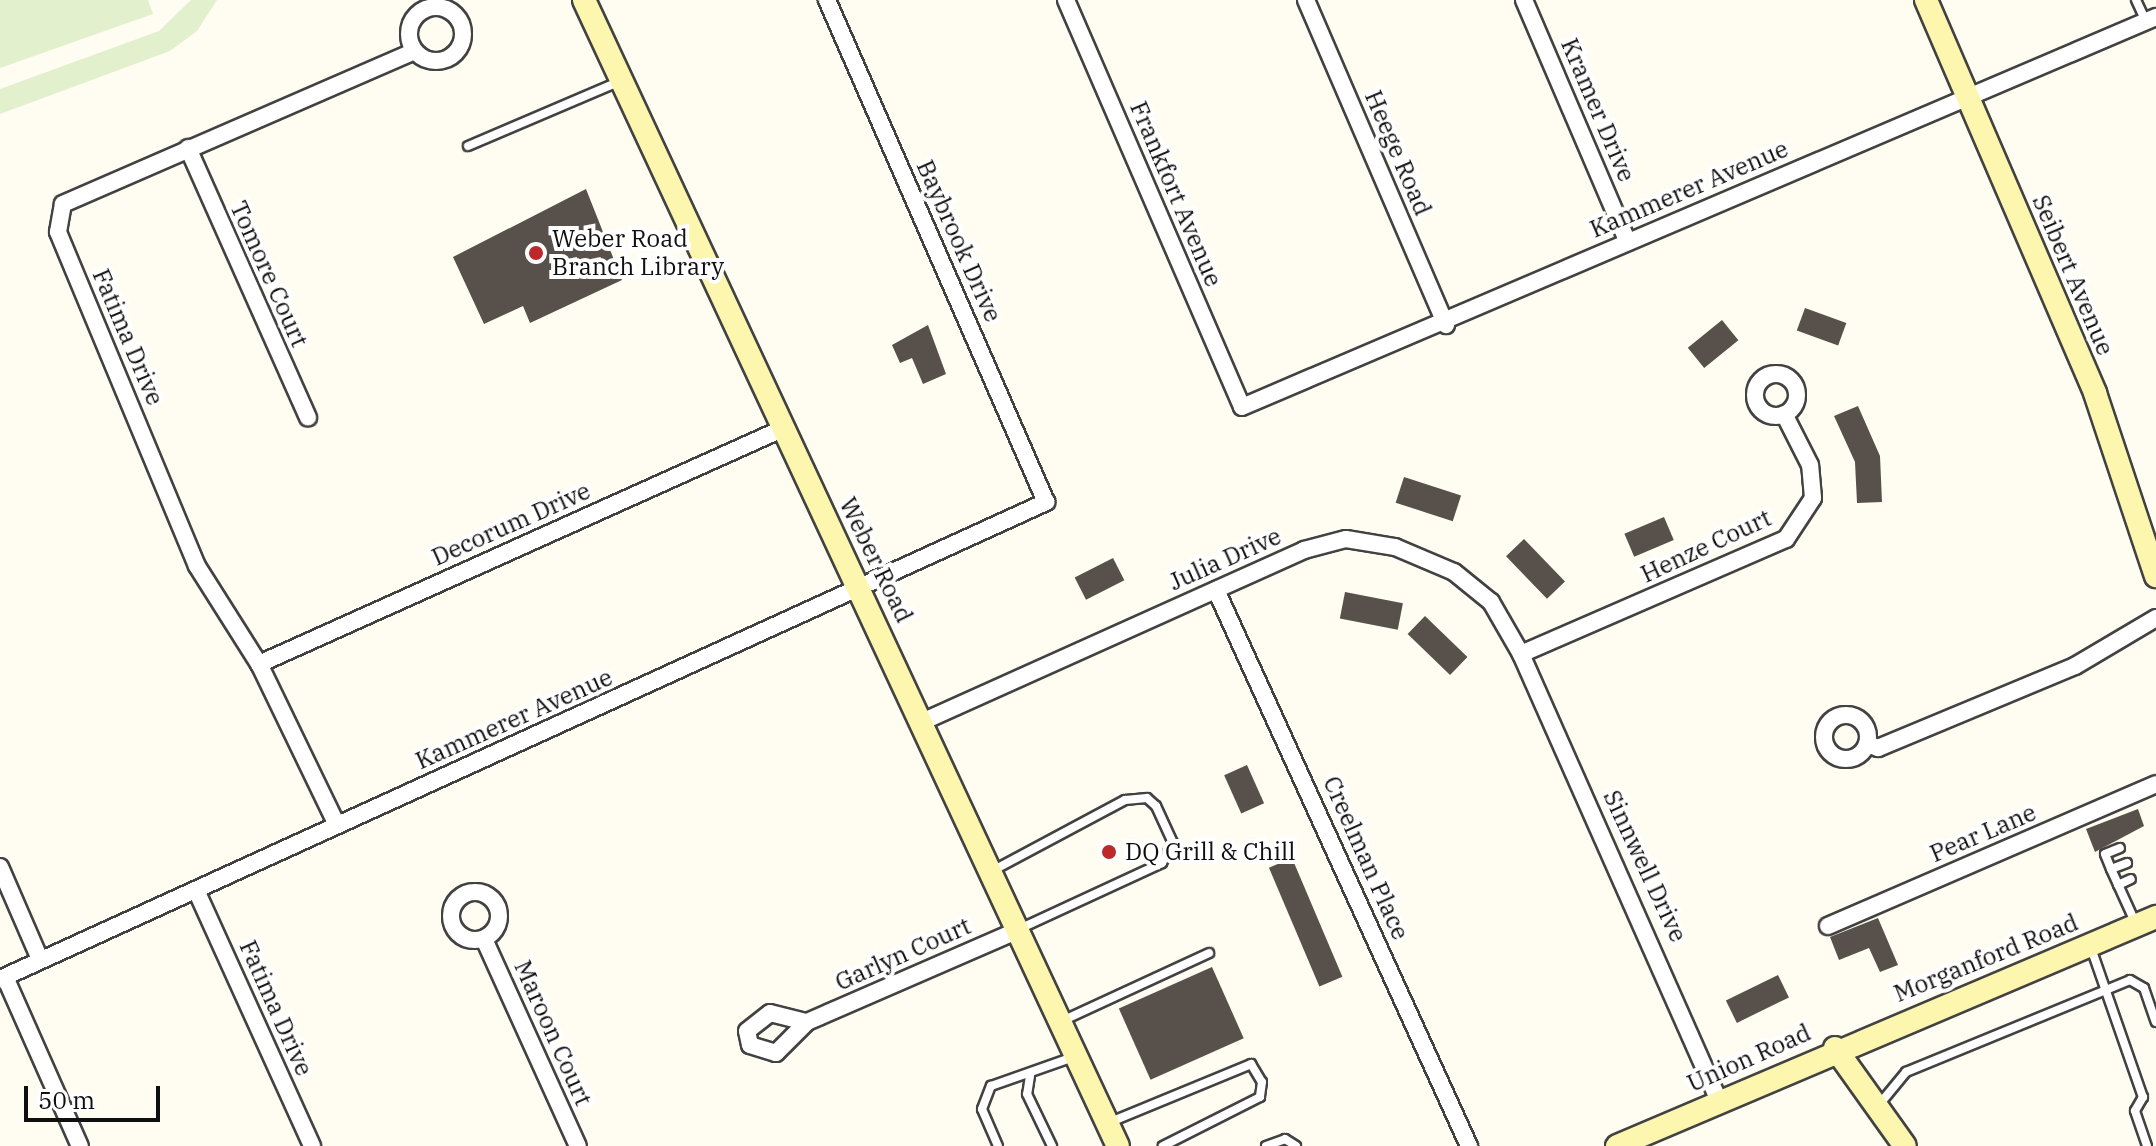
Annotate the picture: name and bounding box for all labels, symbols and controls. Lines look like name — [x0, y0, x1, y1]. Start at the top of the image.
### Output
street label: Kramer Drive — [1555, 34, 1641, 186]
street label: Heege Road — [1359, 86, 1437, 220]
street label: Frankfort Avenue — [1124, 97, 1228, 291]
street label: Kammerer Avenue — [1586, 134, 1792, 244]
street label: Baybrook Drive — [910, 156, 1008, 326]
street label: Seibert Avenue — [2026, 191, 2120, 359]
street label: Tomore Court — [224, 197, 314, 351]
place label: Weber Road Branch Library — [552, 225, 724, 281]
marker: Weber Road Branch Library — [527, 244, 545, 262]
street label: Fatima Drive — [86, 265, 170, 409]
street label: Decorum Drive — [427, 476, 595, 572]
street label: Weber Road — [833, 493, 919, 627]
street label: Henze Court — [1636, 503, 1776, 589]
street label: Julia Drive — [1164, 521, 1286, 597]
street label: Kammerer Avenue — [411, 663, 617, 775]
street label: Creelman Place — [1317, 772, 1415, 944]
street label: Sinnwell Drive — [1597, 786, 1693, 946]
street label: Pear Lane — [1926, 798, 2040, 868]
place label: DQ Grill & Chill — [1125, 838, 1296, 866]
marker: DQ Grill & Chill — [1100, 843, 1118, 861]
street label: Morganford Road — [1890, 908, 2082, 1008]
street label: Garlyn Court — [831, 911, 975, 997]
street label: Fatima Drive — [233, 936, 319, 1080]
street label: Maroon Court — [508, 956, 598, 1110]
street label: Union Road — [1683, 1018, 1815, 1098]
scale bar — [28, 1070, 164, 1120]
text: 50 m — [38, 1084, 95, 1116]

